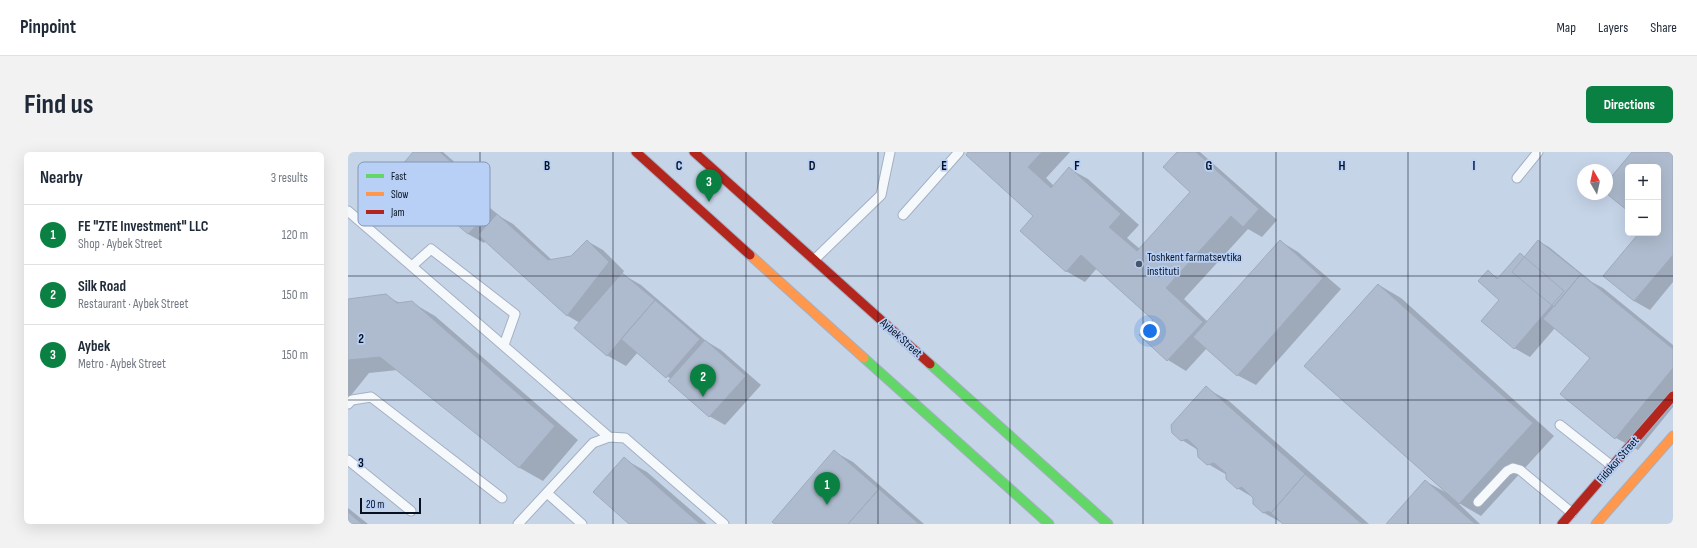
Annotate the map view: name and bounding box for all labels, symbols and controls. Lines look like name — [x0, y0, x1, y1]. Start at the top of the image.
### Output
text: Pinpoint — [20, 16, 76, 39]
text: Map — [1556, 19, 1576, 36]
text: Layers — [1598, 19, 1628, 36]
text: Share — [1650, 19, 1677, 36]
button: Directions — [1586, 86, 1673, 123]
text: Find us — [24, 88, 93, 121]
text: B — [544, 158, 550, 174]
text: C — [676, 158, 683, 174]
text: D — [809, 158, 816, 174]
text: E — [941, 158, 947, 174]
text: F — [1074, 158, 1080, 174]
text: G — [1206, 158, 1213, 174]
text: H — [1339, 158, 1346, 174]
text: I — [1473, 158, 1476, 174]
legend — [358, 162, 490, 226]
north arrow — [1577, 164, 1613, 200]
map controls — [1625, 164, 1661, 236]
button: + — [1625, 164, 1661, 200]
text: Nearby — [40, 168, 83, 188]
pin: 3 — [696, 169, 722, 202]
text: 3 results — [271, 170, 308, 186]
text: Fast — [391, 170, 407, 183]
text: Slow — [391, 188, 408, 201]
button: − — [1625, 200, 1661, 236]
text: Jam — [390, 206, 405, 219]
text: FE "ZTE Investment" LLC — [78, 217, 208, 236]
text: 1 — [50, 227, 56, 243]
text: 120 m — [282, 227, 308, 243]
text: Shop · Aybek Street — [78, 236, 162, 252]
place label: Toshkent farmatsevtika instituti — [1147, 250, 1242, 279]
marker: Toshkent farmatsevtika instituti — [1134, 259, 1144, 269]
text: Silk Road — [78, 277, 126, 296]
text: 2 — [50, 287, 56, 303]
text: 150 m — [282, 287, 308, 303]
text: Restaurant · Aybek Street — [78, 296, 188, 312]
street label: Aybek Street — [876, 315, 925, 361]
your location — [1140, 321, 1160, 341]
text: 2 — [358, 331, 364, 347]
text: Aybek — [78, 337, 110, 356]
text: 3 — [50, 347, 56, 363]
text: 150 m — [282, 347, 308, 363]
text: Metro · Aybek Street — [78, 356, 166, 372]
pin: 2 — [690, 364, 716, 397]
street label: Fidokor Street — [1594, 433, 1643, 486]
text: 3 — [358, 455, 364, 471]
pin: 1 — [814, 472, 840, 505]
scale bar — [360, 496, 421, 515]
text: 20 m — [366, 498, 384, 511]

